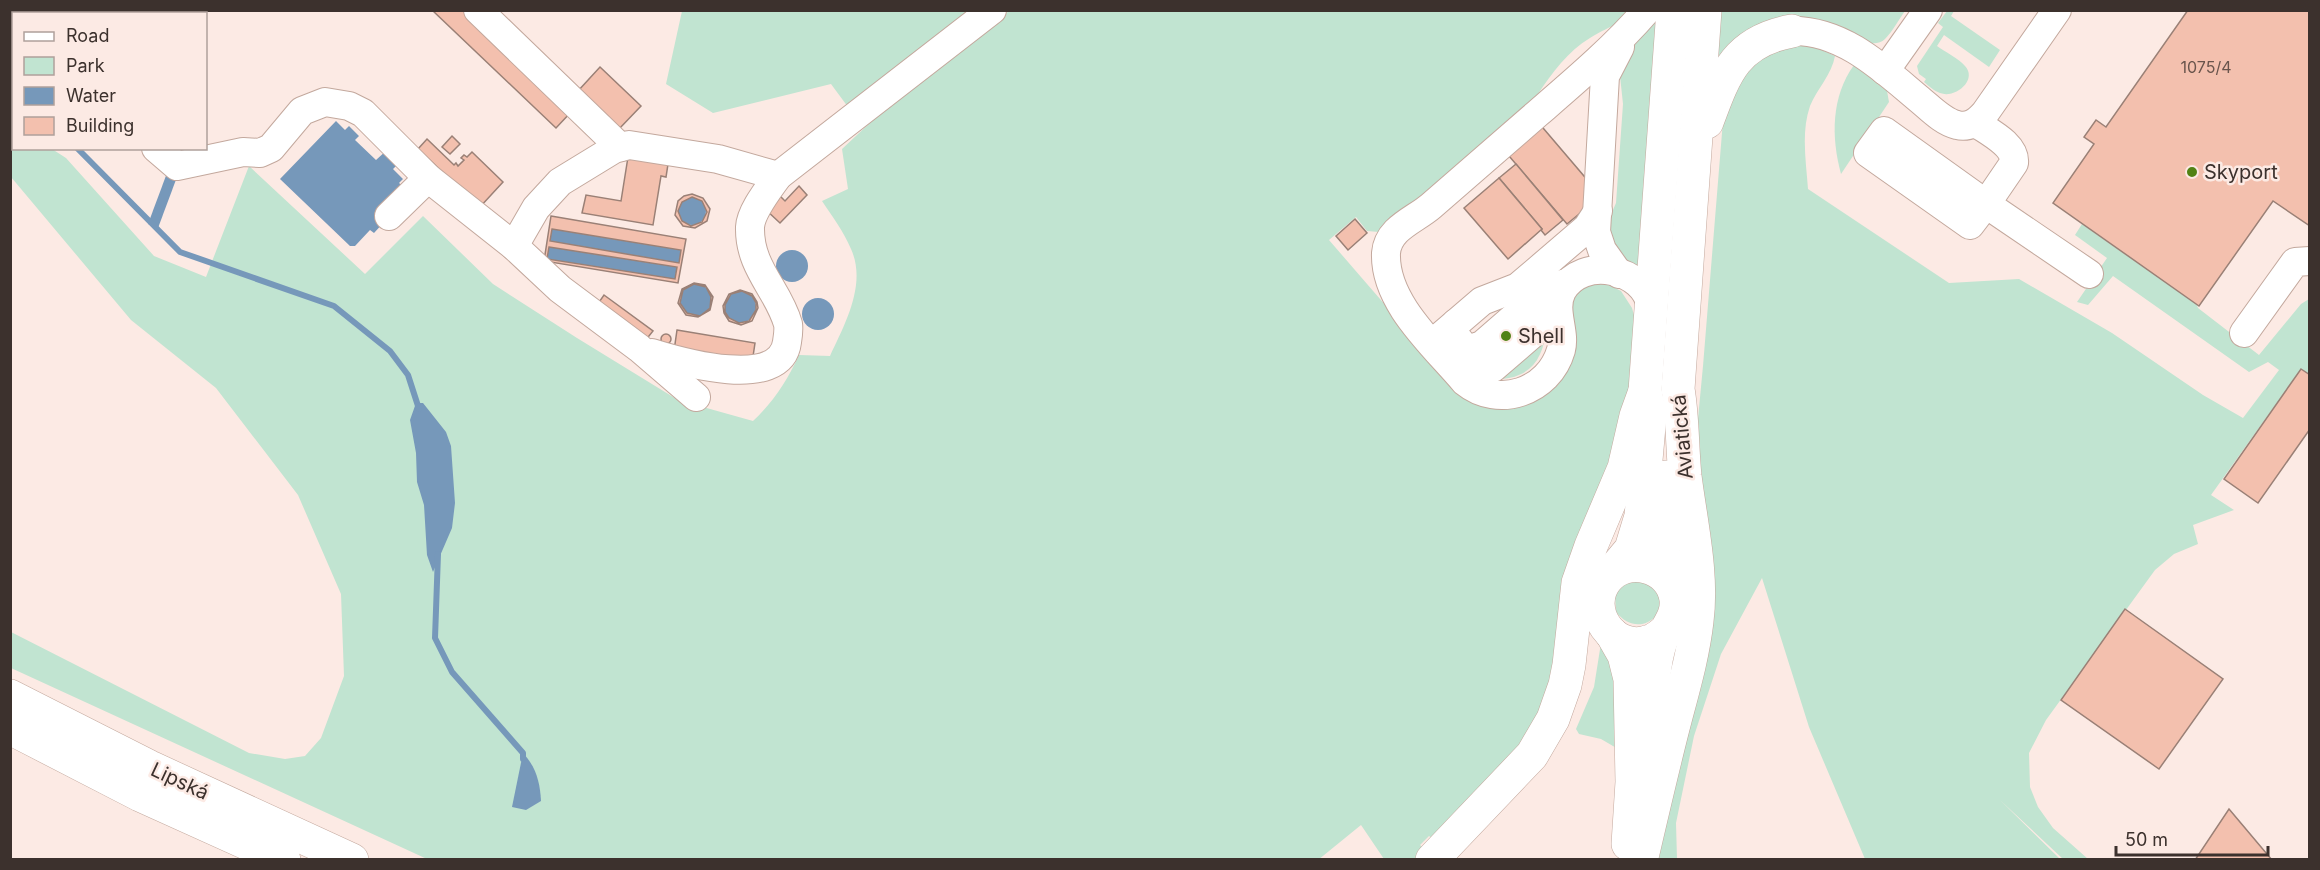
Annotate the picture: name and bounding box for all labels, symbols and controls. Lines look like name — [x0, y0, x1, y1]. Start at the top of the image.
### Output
legend — [12, 12, 207, 150]
text: Road — [66, 25, 109, 46]
text: Park — [66, 55, 105, 76]
house number: 1075/4 — [2180, 57, 2232, 77]
text: Water — [66, 85, 116, 106]
text: Building — [66, 115, 134, 136]
place label: Skyport — [2204, 160, 2278, 184]
marker: Skyport — [2185, 165, 2199, 179]
place label: Shell — [1518, 324, 1564, 348]
marker: Shell — [1499, 329, 1513, 343]
street label: Aviatická — [1666, 394, 1698, 480]
street label: Lipská — [147, 757, 213, 805]
scale bar — [2116, 819, 2268, 857]
text: 50 m — [2125, 829, 2168, 850]

